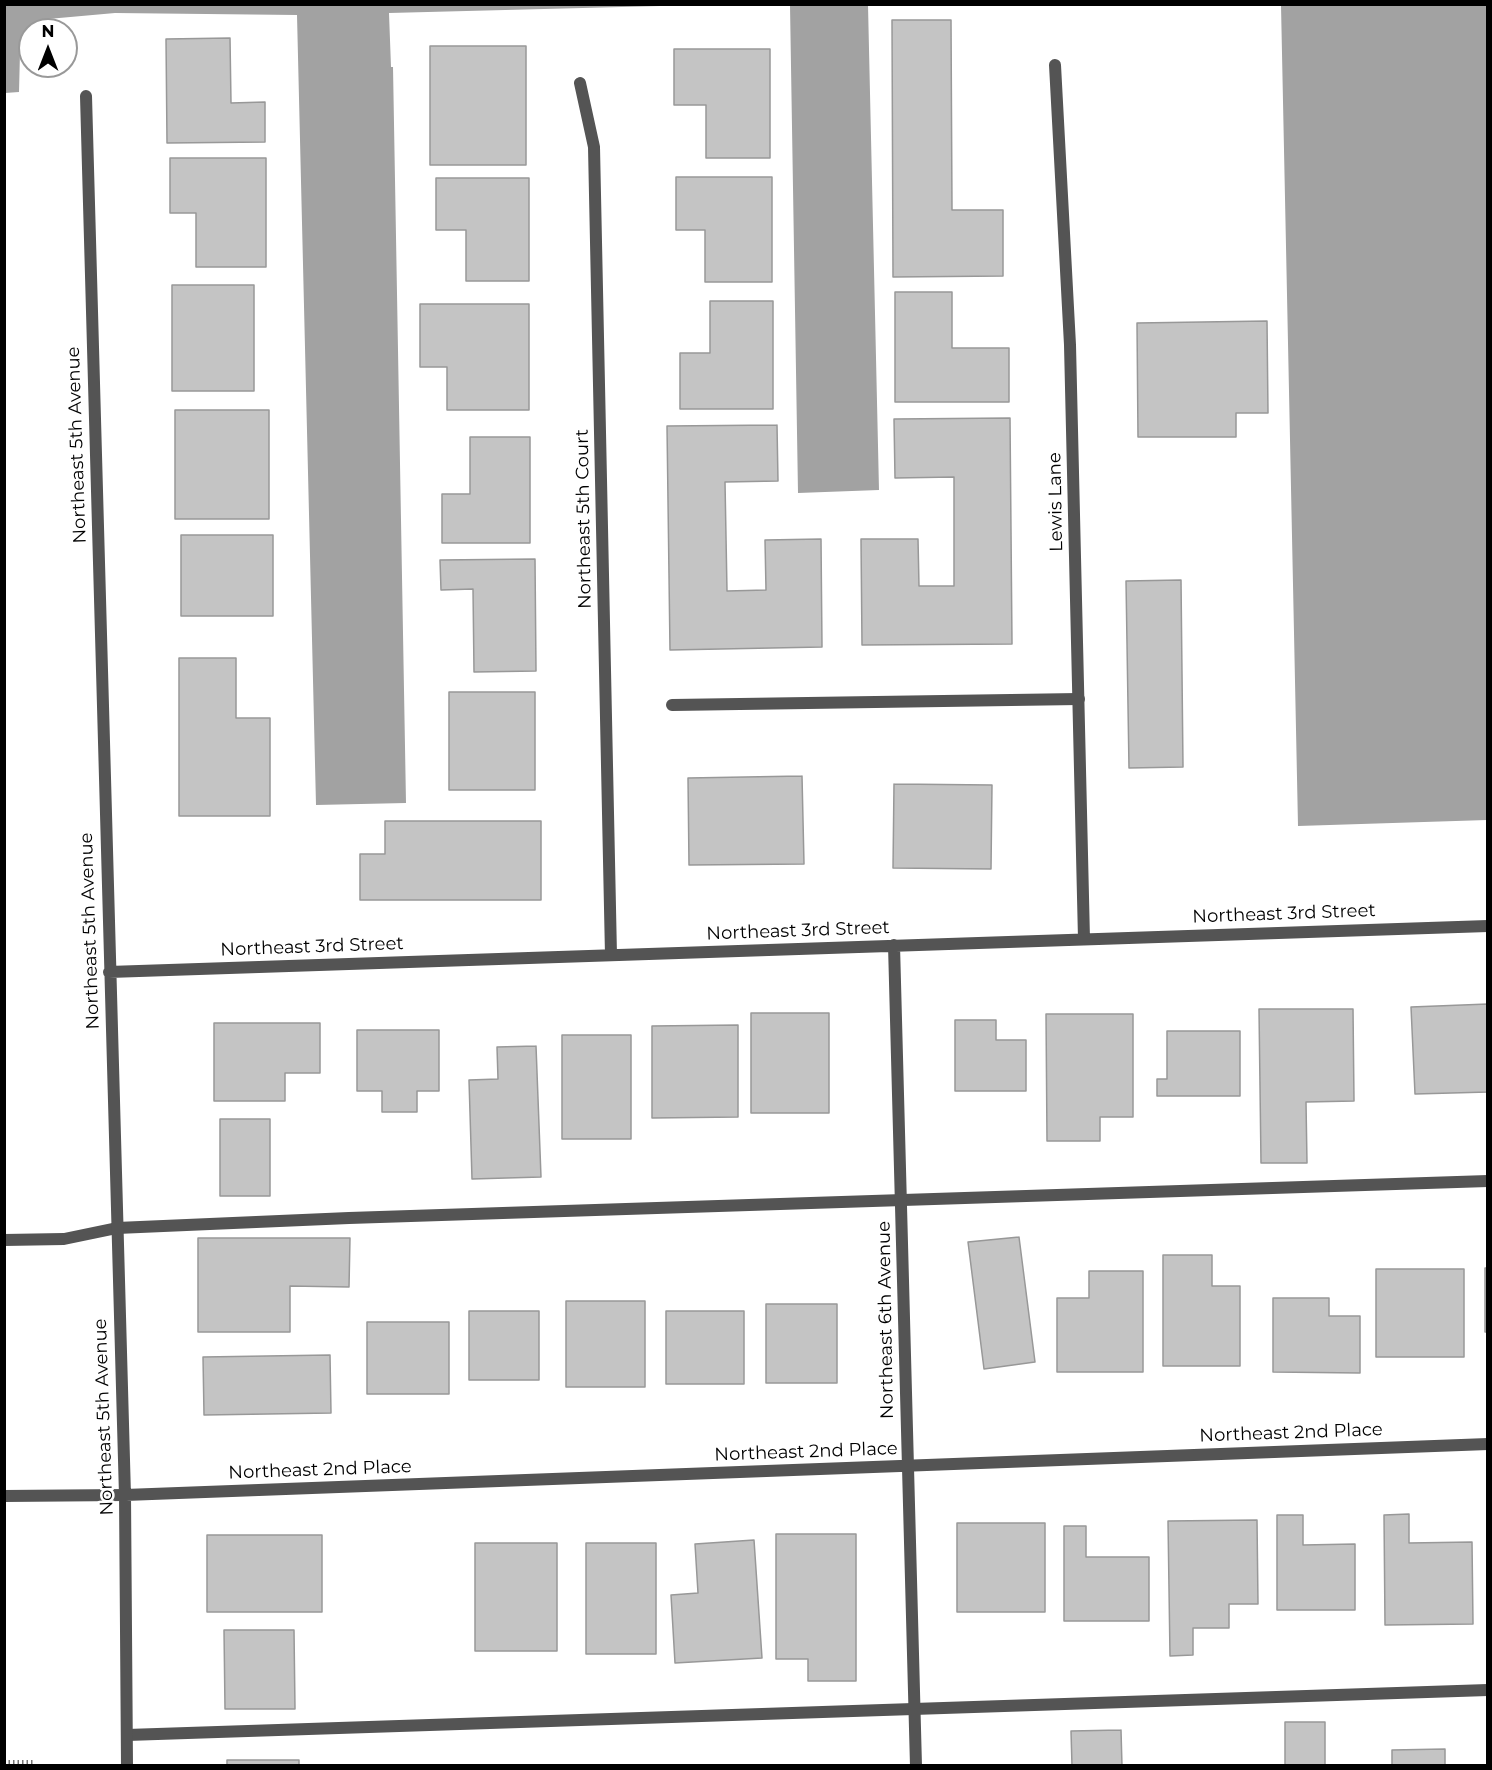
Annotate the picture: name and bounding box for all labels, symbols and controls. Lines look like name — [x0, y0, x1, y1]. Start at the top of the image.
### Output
north arrow — [18, 18, 78, 78]
text: N — [42, 22, 54, 41]
street label: Northeast 5th Avenue — [63, 346, 91, 544]
street label: Northeast 5th Court — [572, 429, 596, 609]
street label: Lewis Lane — [1044, 452, 1068, 552]
street label: Northeast 5th Avenue — [76, 832, 104, 1030]
street label: Northeast 3rd Street — [1192, 900, 1376, 928]
street label: Northeast 3rd Street — [706, 917, 890, 945]
street label: Northeast 3rd Street — [220, 933, 404, 961]
street label: Northeast 6th Avenue — [873, 1221, 899, 1419]
street label: Northeast 5th Avenue — [90, 1318, 118, 1516]
street label: Northeast 2nd Place — [1199, 1419, 1383, 1447]
street label: Northeast 2nd Place — [714, 1438, 898, 1466]
street label: Northeast 2nd Place — [228, 1456, 412, 1484]

